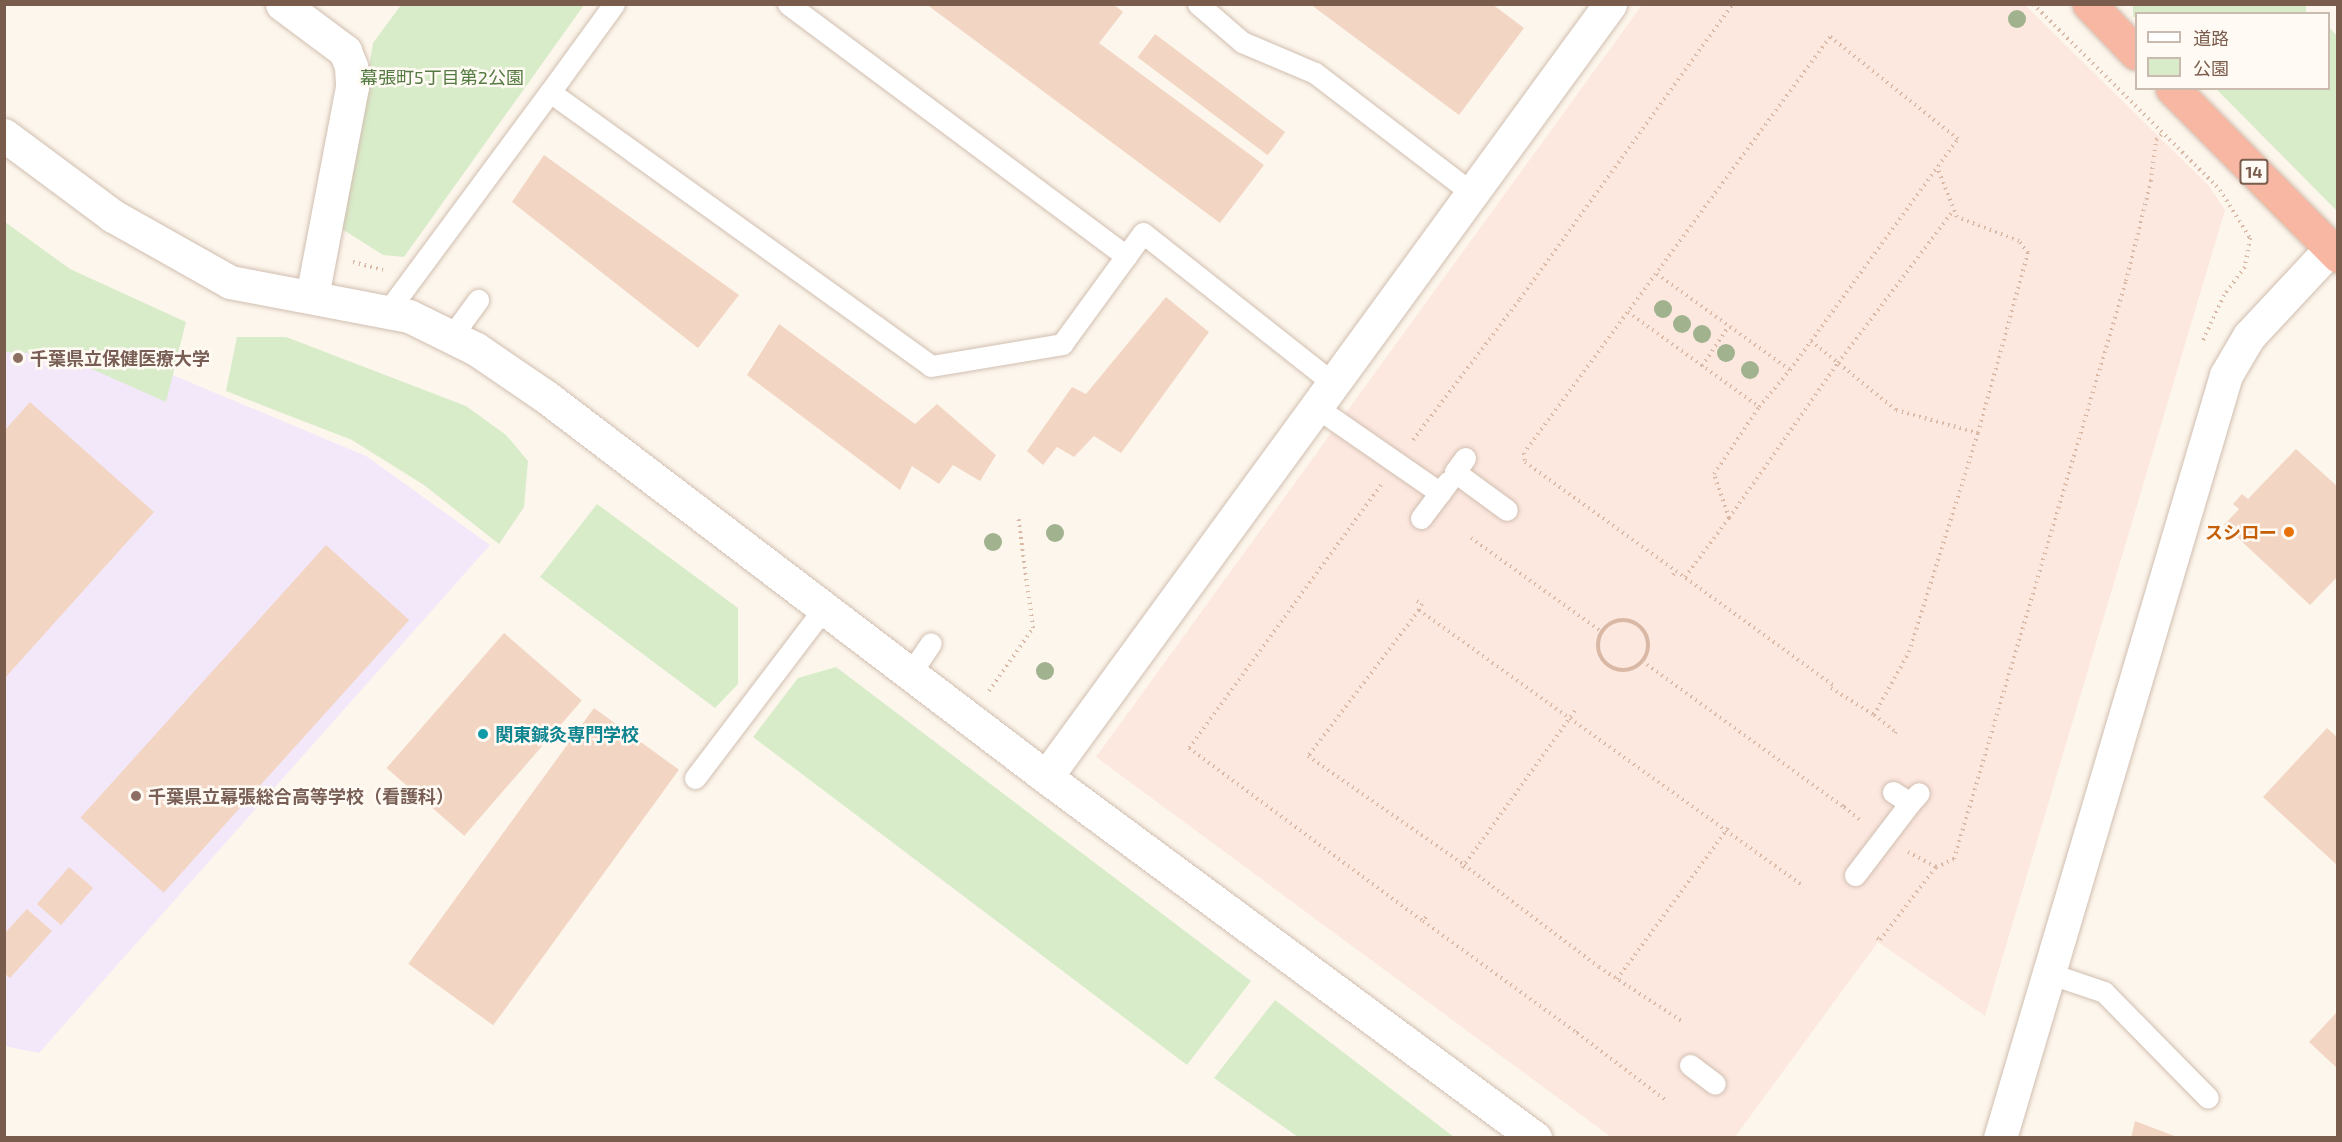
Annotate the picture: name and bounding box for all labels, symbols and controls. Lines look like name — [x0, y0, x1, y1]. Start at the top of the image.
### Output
legend — [2135, 12, 2330, 90]
text: 道路 — [2193, 27, 2229, 49]
text: 公園 — [2193, 57, 2229, 79]
park label: 幕張町5丁目第2公園 — [360, 66, 524, 88]
road number: 14 — [2239, 159, 2269, 185]
place label: 千葉県立保健医療大学 — [30, 347, 210, 369]
marker: 千葉県立保健医療大学 — [11, 351, 25, 365]
place label: スシロー — [2205, 521, 2277, 543]
marker: スシロー — [2282, 525, 2296, 539]
place label: 関東鍼灸専門学校 — [495, 723, 639, 745]
marker: 関東鍼灸専門学校 — [476, 727, 490, 741]
place label: 千葉県立幕張総合高等学校（看護科） — [148, 785, 454, 807]
marker: 千葉県立幕張総合高等学校（看護科） — [129, 789, 143, 803]

